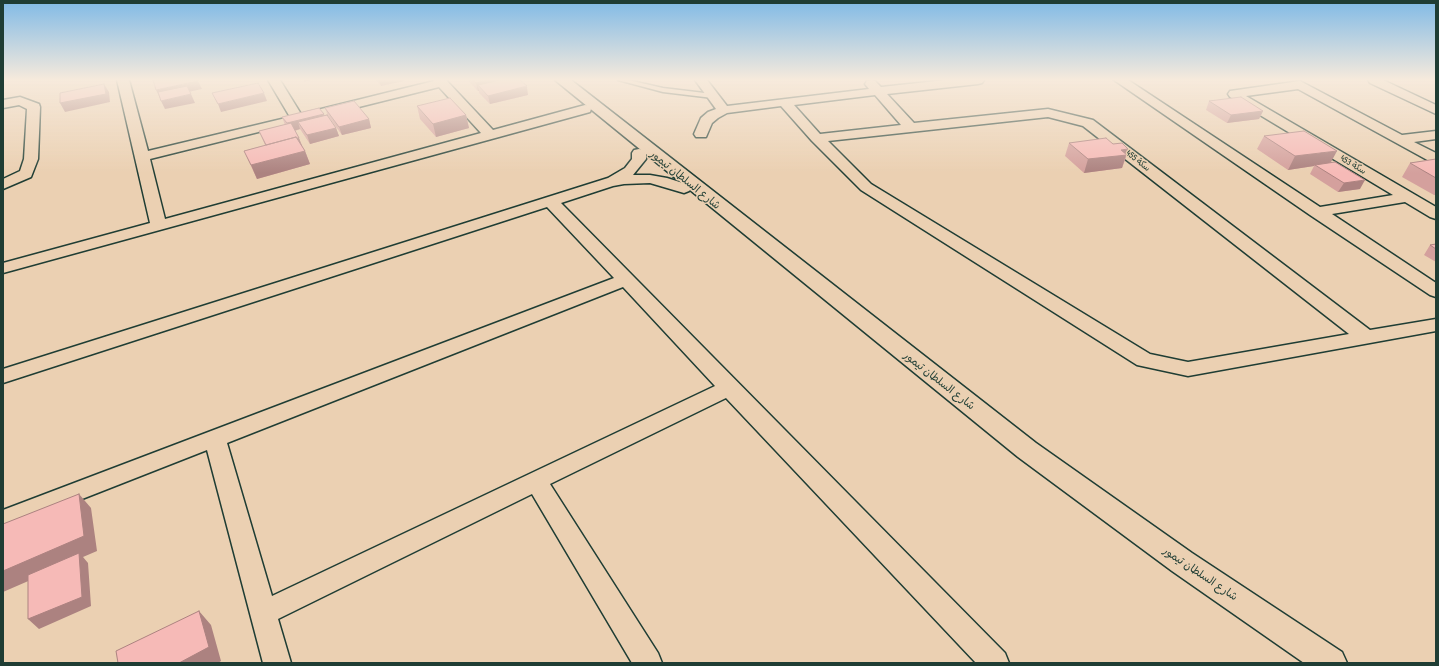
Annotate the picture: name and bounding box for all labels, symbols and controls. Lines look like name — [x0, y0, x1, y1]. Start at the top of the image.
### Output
street label: شارع السلطان تيمور — [647, 147, 723, 213]
street label: سكة 455 — [1124, 148, 1152, 174]
street label: سكة 453 — [1338, 153, 1368, 177]
street label: شارع السلطان تيمور — [901, 349, 977, 413]
street label: شارع السلطان تيمور — [1160, 544, 1240, 604]

